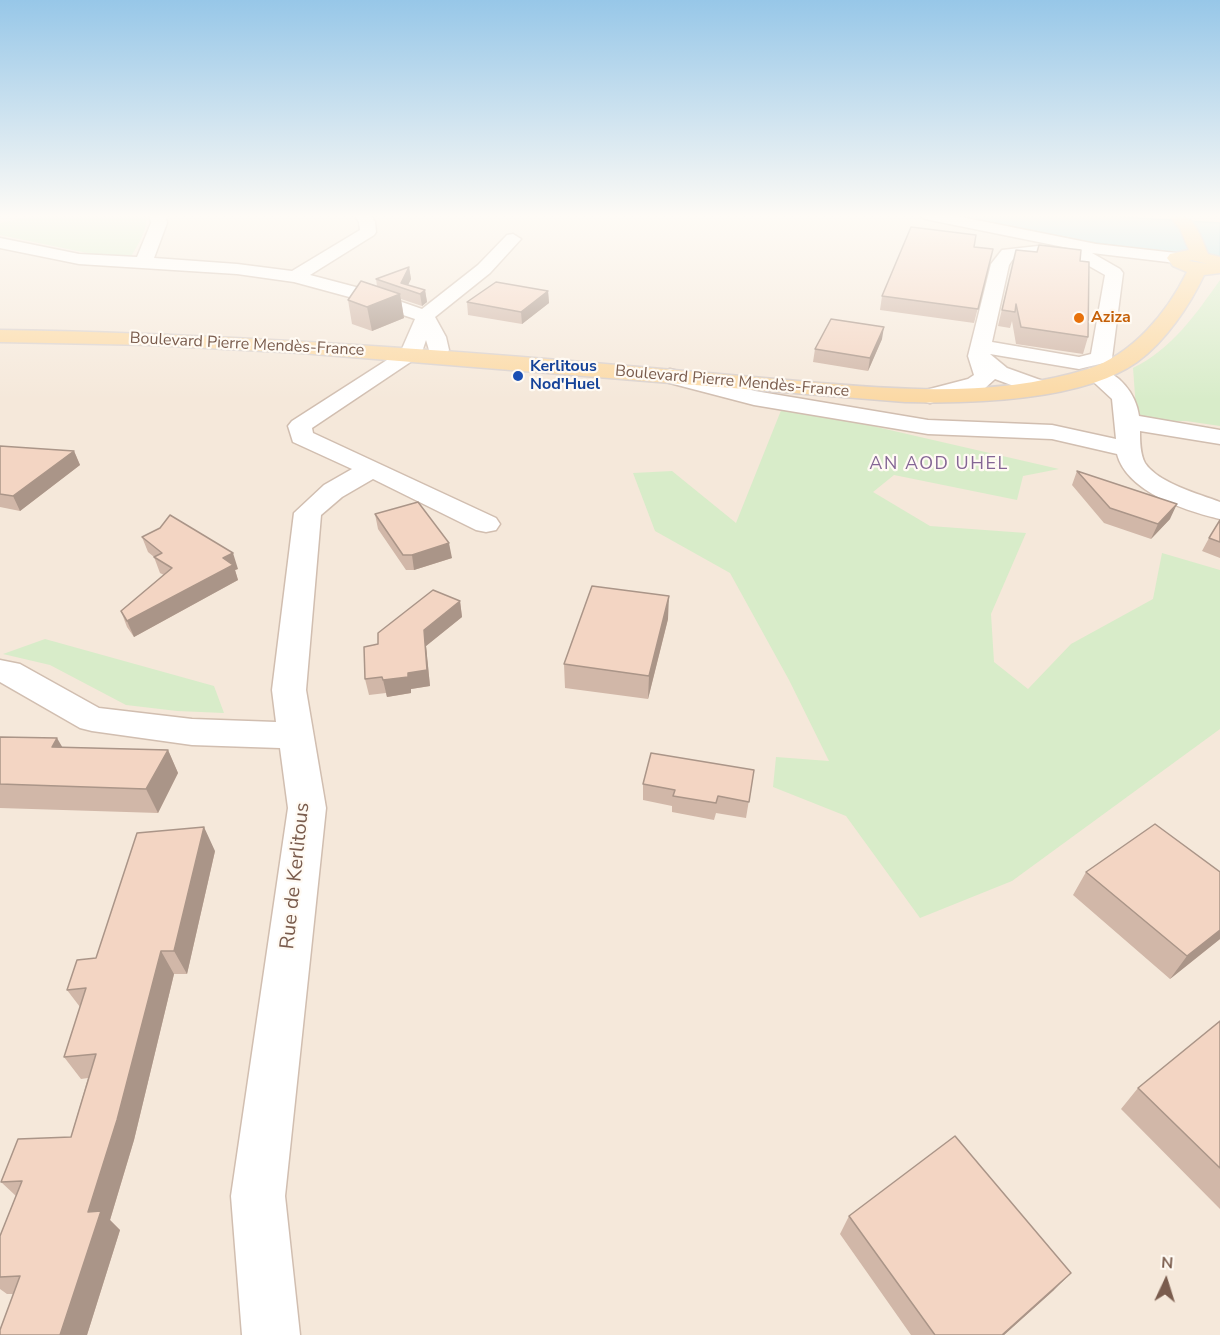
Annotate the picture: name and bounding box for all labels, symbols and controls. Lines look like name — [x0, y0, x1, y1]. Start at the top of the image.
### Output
place label: Aziza — [1091, 308, 1131, 328]
marker: Aziza — [1072, 311, 1086, 325]
street label: Boulevard Pierre Mendès-France — [129, 329, 365, 361]
place label: Kerlitous Nod'Huel — [530, 357, 600, 395]
street label: Boulevard Pierre Mendès-France — [614, 362, 850, 402]
marker: Kerlitous Nod'Huel — [511, 369, 525, 383]
district label: AN AOD UHEL — [869, 454, 1009, 476]
street label: Rue de Kerlitous — [276, 801, 316, 951]
north arrow — [1136, 1251, 1196, 1311]
text: N — [1161, 1252, 1174, 1274]

